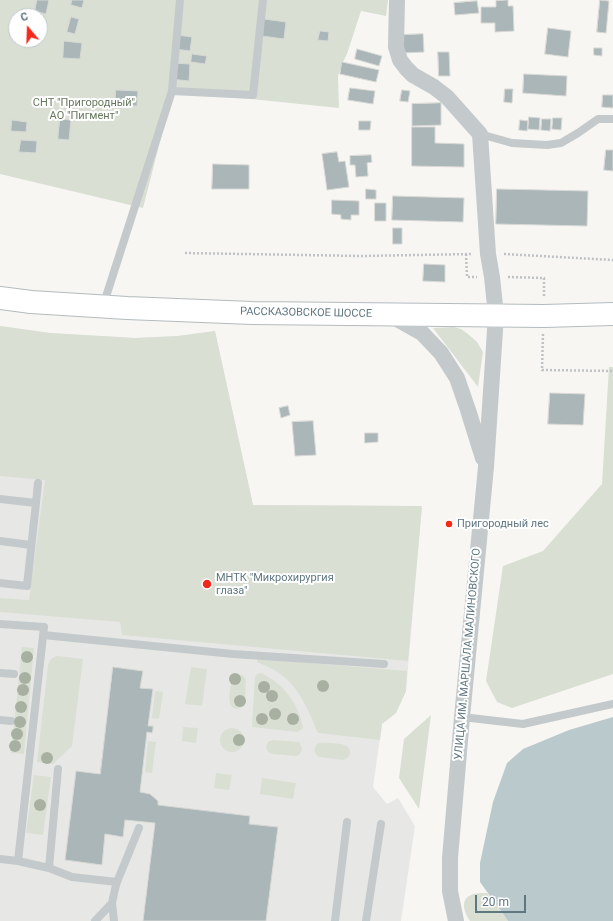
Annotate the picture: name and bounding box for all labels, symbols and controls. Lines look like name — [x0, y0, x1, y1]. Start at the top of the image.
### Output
north arrow — [8, 8, 48, 48]
text: С — [19, 10, 30, 24]
park label: СНТ "Пригородный" АО "Пигмент" — [33, 96, 135, 122]
street label: РАССКАЗОВСКОЕ ШОССЕ — [240, 305, 372, 321]
place label: Пригородный лес — [457, 517, 549, 531]
marker: Пригородный лес — [444, 519, 454, 529]
street label: УЛИЦА ИМ. МАРШАЛА МАЛИНОВСКОГО — [452, 548, 484, 760]
place label: МНТК "Микрохирургия глаза" — [216, 571, 334, 597]
marker: МНТК "Микрохирургия глаза" — [201, 578, 213, 590]
scale bar — [477, 887, 528, 913]
text: 20 m — [482, 895, 509, 909]

